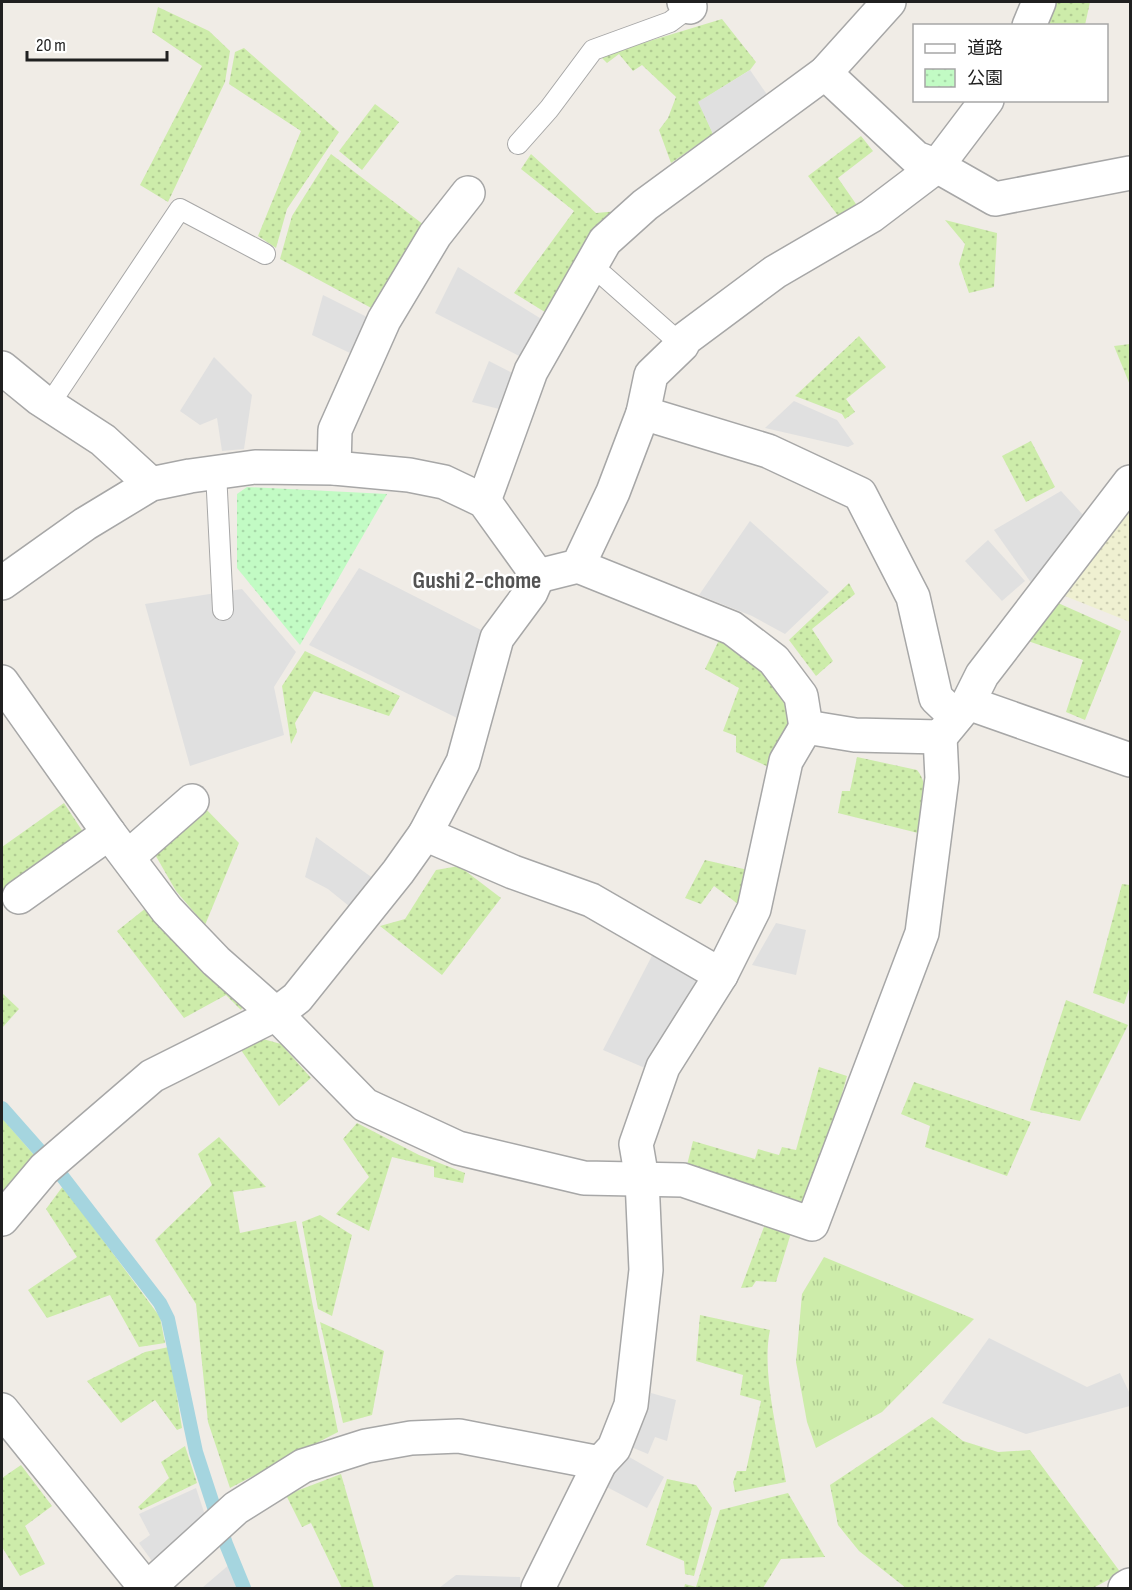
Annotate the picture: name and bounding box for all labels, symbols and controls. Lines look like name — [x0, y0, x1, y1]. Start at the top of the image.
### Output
scale bar — [27, 24, 166, 62]
legend — [913, 24, 1108, 102]
text: 20 m — [36, 35, 66, 56]
text: 道路 — [967, 38, 1003, 59]
text: 公園 — [967, 68, 1003, 89]
district label: Gushi 2-chome — [413, 566, 541, 595]

